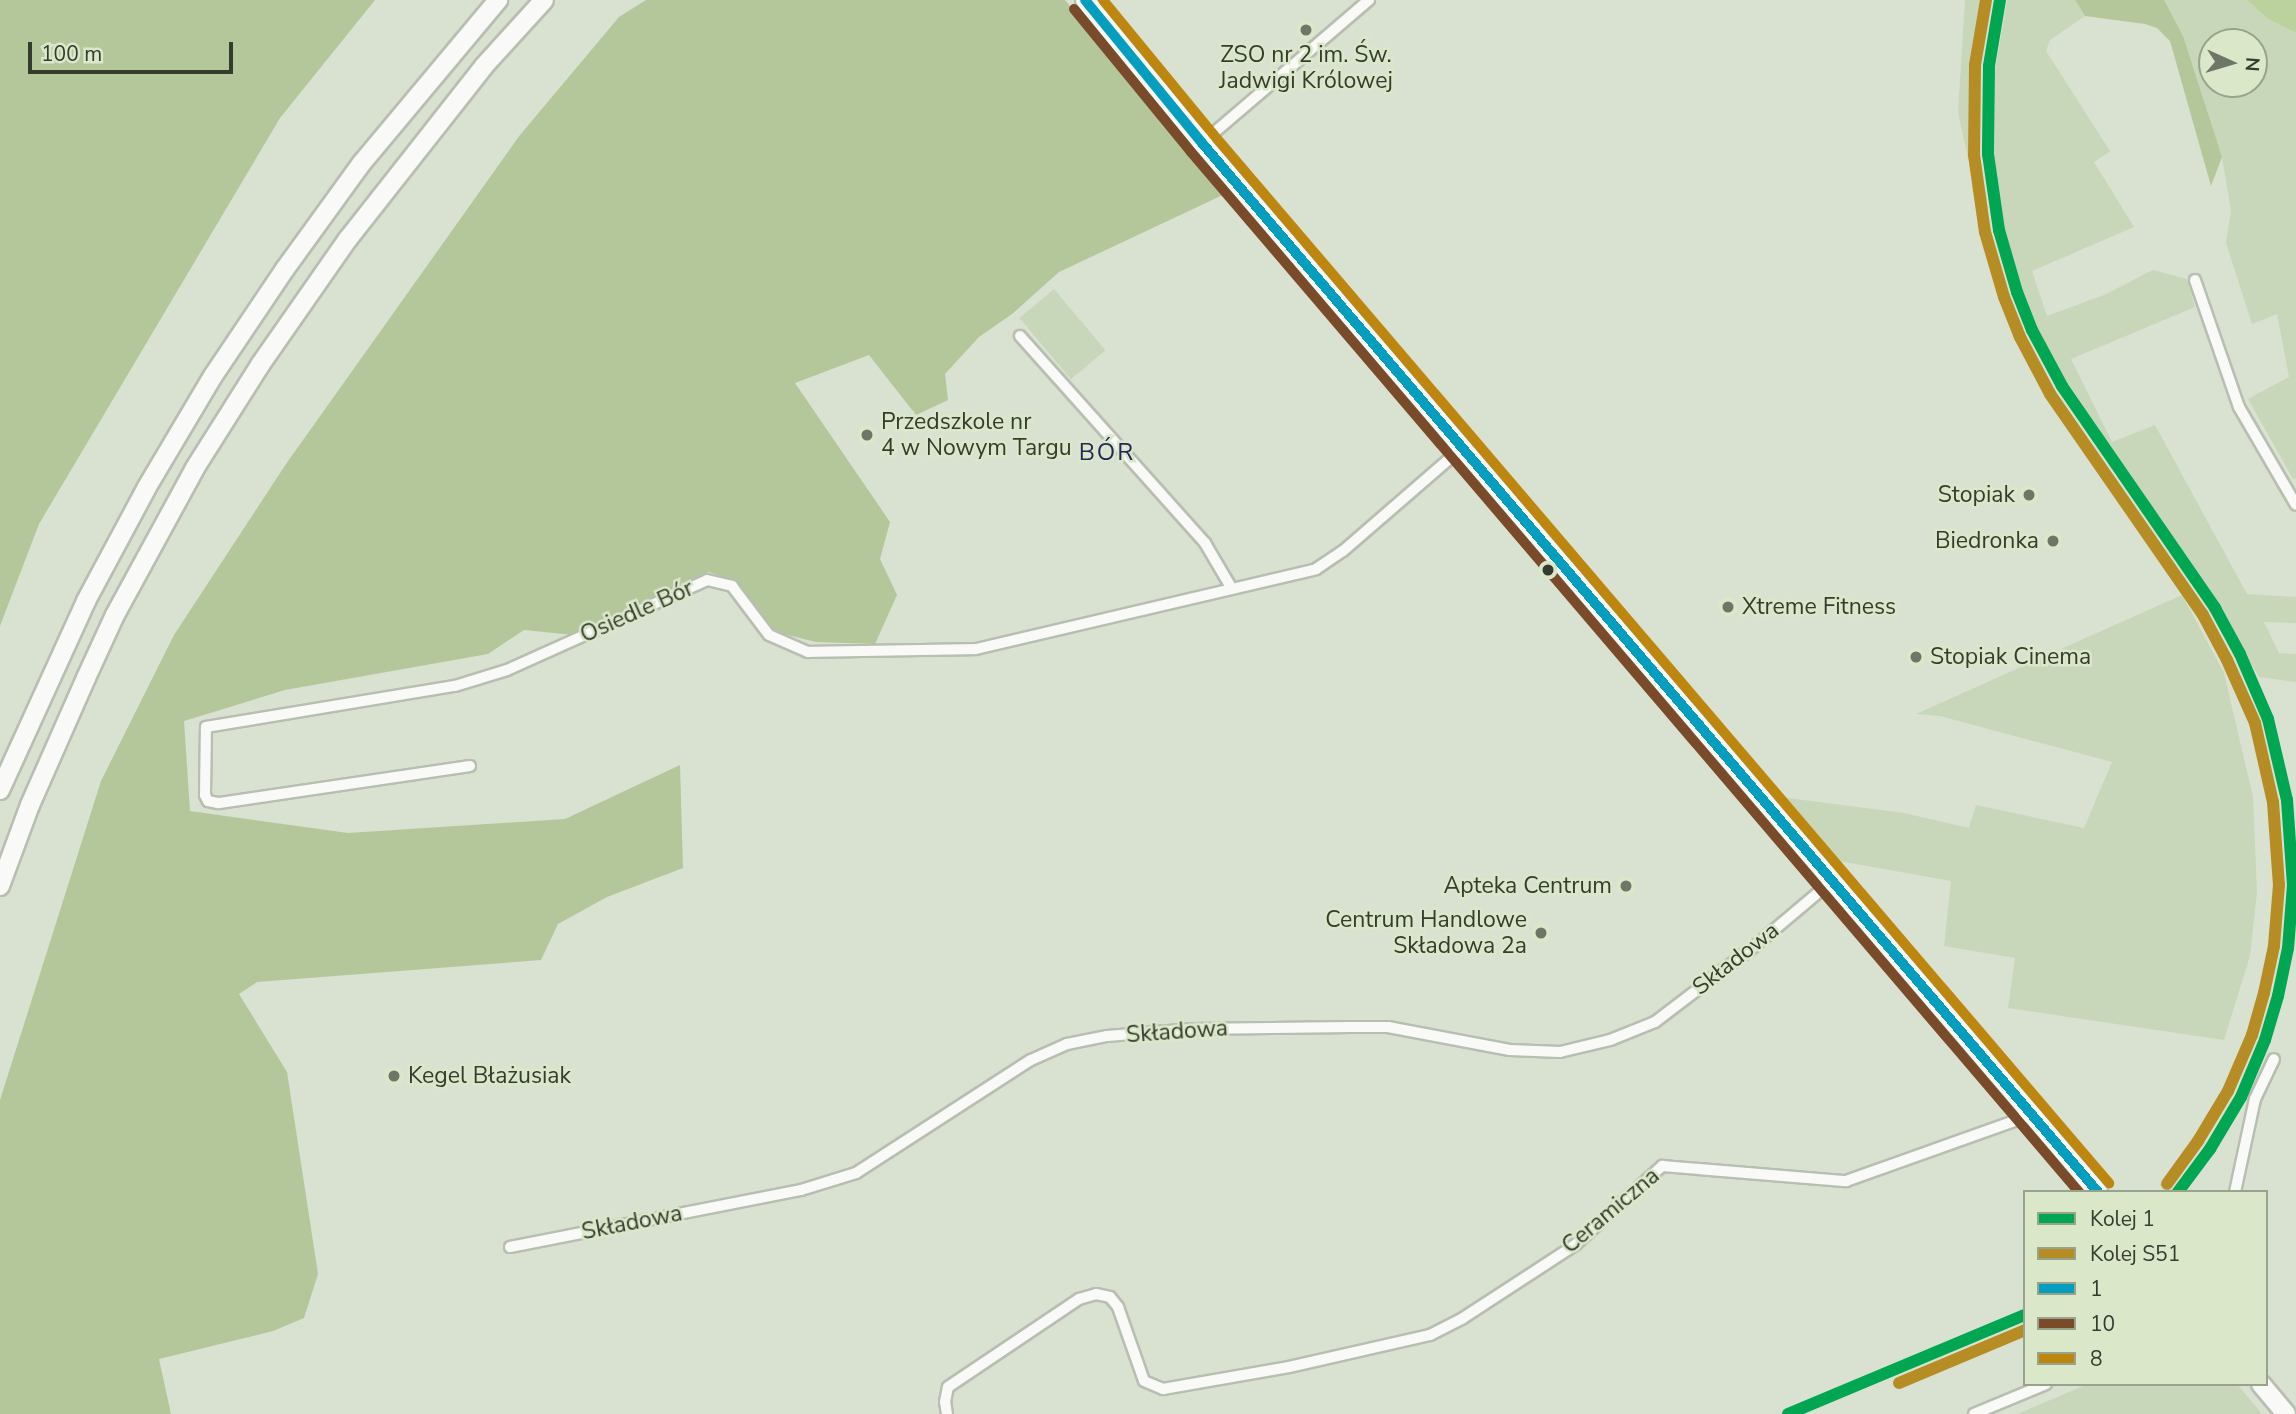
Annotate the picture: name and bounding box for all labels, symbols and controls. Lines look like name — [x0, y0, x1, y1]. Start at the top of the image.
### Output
marker: ZSO nr 2 im. Św. Jadwigi Królowej — [1298, 22, 1314, 38]
scale bar — [32, 28, 236, 72]
north arrow — [2198, 28, 2268, 98]
text: 100 m — [41, 40, 102, 68]
place label: ZSO nr 2 im. Św. Jadwigi Królowej — [1219, 41, 1393, 95]
text: N — [2238, 56, 2265, 72]
place label: Przedszkole nr 4 w Nowym Targu — [881, 408, 1072, 462]
marker: Przedszkole nr 4 w Nowym Targu — [859, 427, 875, 443]
district label: BÓR — [1079, 439, 1135, 467]
place label: Stopiak — [1938, 481, 2015, 509]
marker: Stopiak — [2021, 487, 2037, 503]
place label: Biedronka — [1935, 527, 2039, 555]
marker: Biedronka — [2045, 533, 2061, 549]
unlabelled marker — [1541, 563, 1555, 577]
street label: Osiedle Bór — [576, 575, 698, 649]
place label: Xtreme Fitness — [1742, 593, 1896, 621]
marker: Xtreme Fitness — [1720, 599, 1736, 615]
place label: Stopiak Cinema — [1930, 643, 2091, 671]
marker: Stopiak Cinema — [1908, 649, 1924, 665]
place label: Apteka Centrum — [1443, 872, 1612, 900]
marker: Apteka Centrum — [1618, 878, 1634, 894]
place label: Centrum Handlowe Składowa 2a — [1325, 906, 1527, 960]
street label: Składowa — [1687, 917, 1785, 1001]
marker: Centrum Handlowe Składowa 2a — [1533, 925, 1549, 941]
street label: Składowa — [1125, 1015, 1229, 1049]
place label: Kegel Błażusiak — [408, 1062, 571, 1090]
marker: Kegel Błażusiak — [386, 1068, 402, 1084]
street label: Ceramiczna — [1557, 1162, 1665, 1260]
legend — [2023, 1190, 2268, 1386]
street label: Składowa — [579, 1200, 685, 1246]
text: Kolej 1 — [2090, 1205, 2155, 1233]
text: Kolej S51 — [2090, 1240, 2180, 1268]
text: 1 — [2090, 1275, 2103, 1303]
text: 10 — [2090, 1310, 2115, 1338]
text: 8 — [2090, 1345, 2103, 1373]

